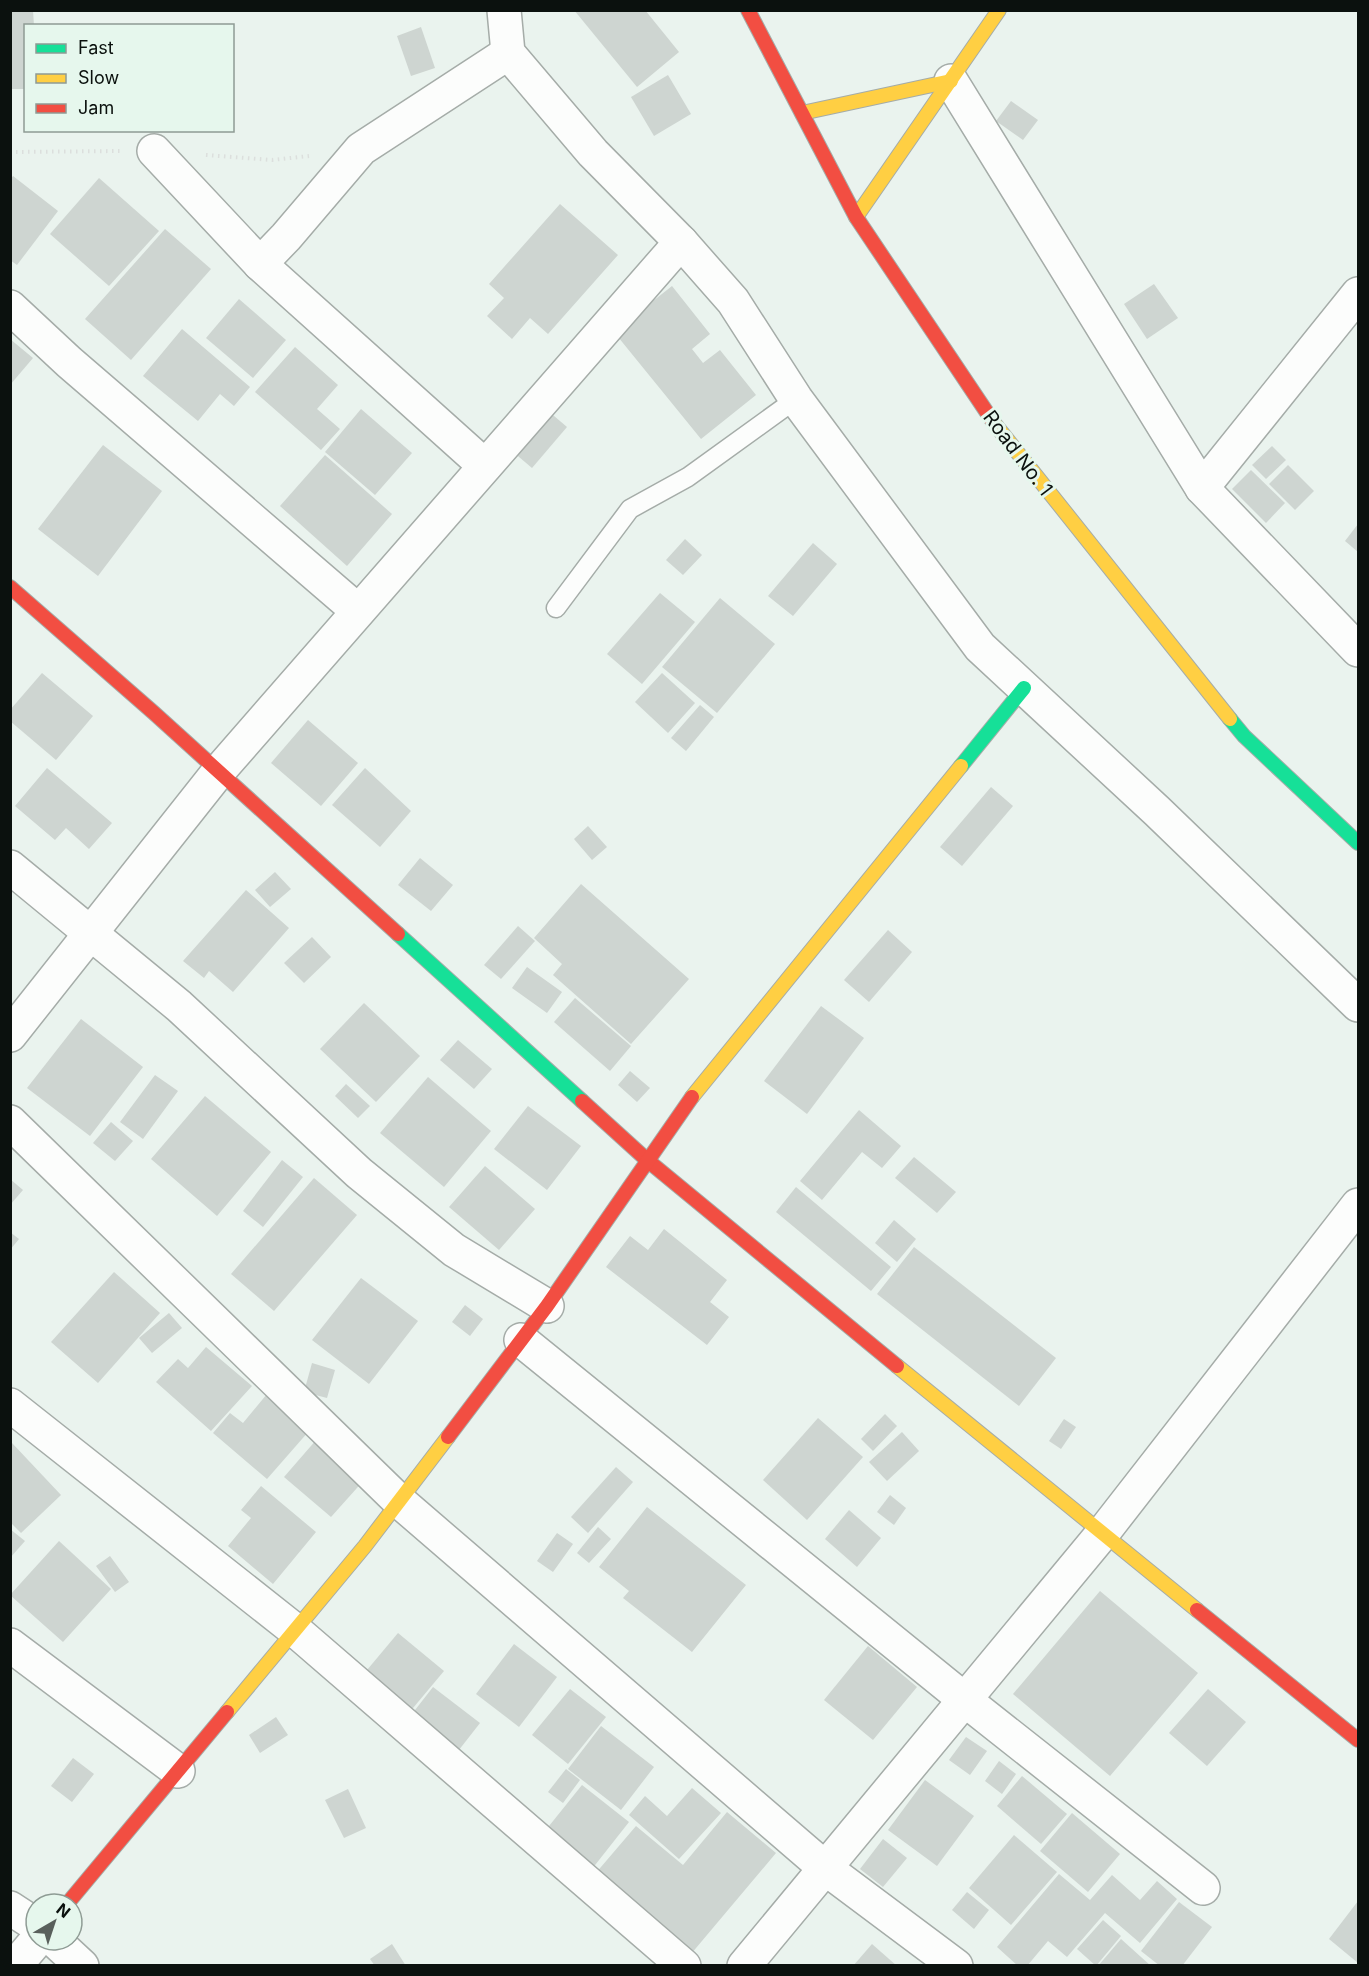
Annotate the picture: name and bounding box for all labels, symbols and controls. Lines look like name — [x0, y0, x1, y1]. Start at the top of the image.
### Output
legend — [24, 24, 234, 132]
text: Fast — [78, 37, 114, 58]
text: Slow — [78, 67, 119, 88]
text: Jam — [78, 97, 114, 118]
street label: Road No. 1 — [978, 406, 1058, 500]
north arrow — [24, 1892, 84, 1952]
text: N — [52, 1899, 74, 1922]

